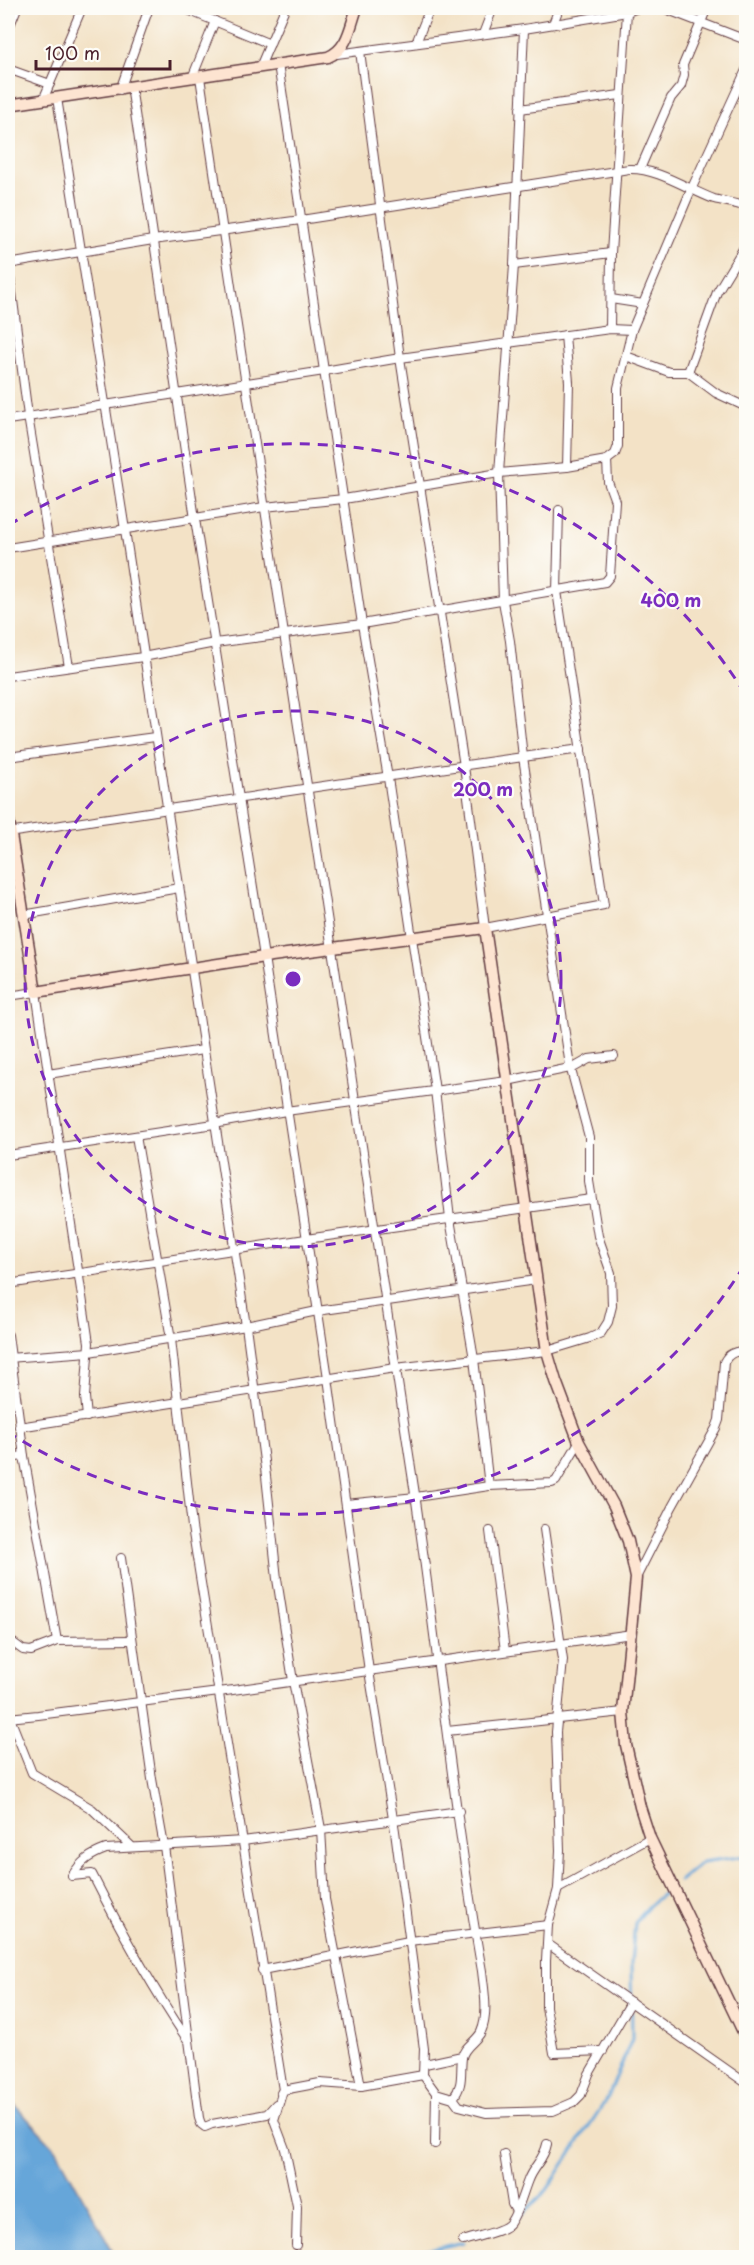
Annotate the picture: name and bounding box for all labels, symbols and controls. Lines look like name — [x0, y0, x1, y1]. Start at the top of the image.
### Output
scale bar — [36, 33, 170, 71]
text: 100 m — [45, 39, 100, 66]
text: 400 m — [641, 586, 701, 613]
text: 200 m — [453, 775, 513, 802]
centre of rings — [283, 969, 303, 989]

